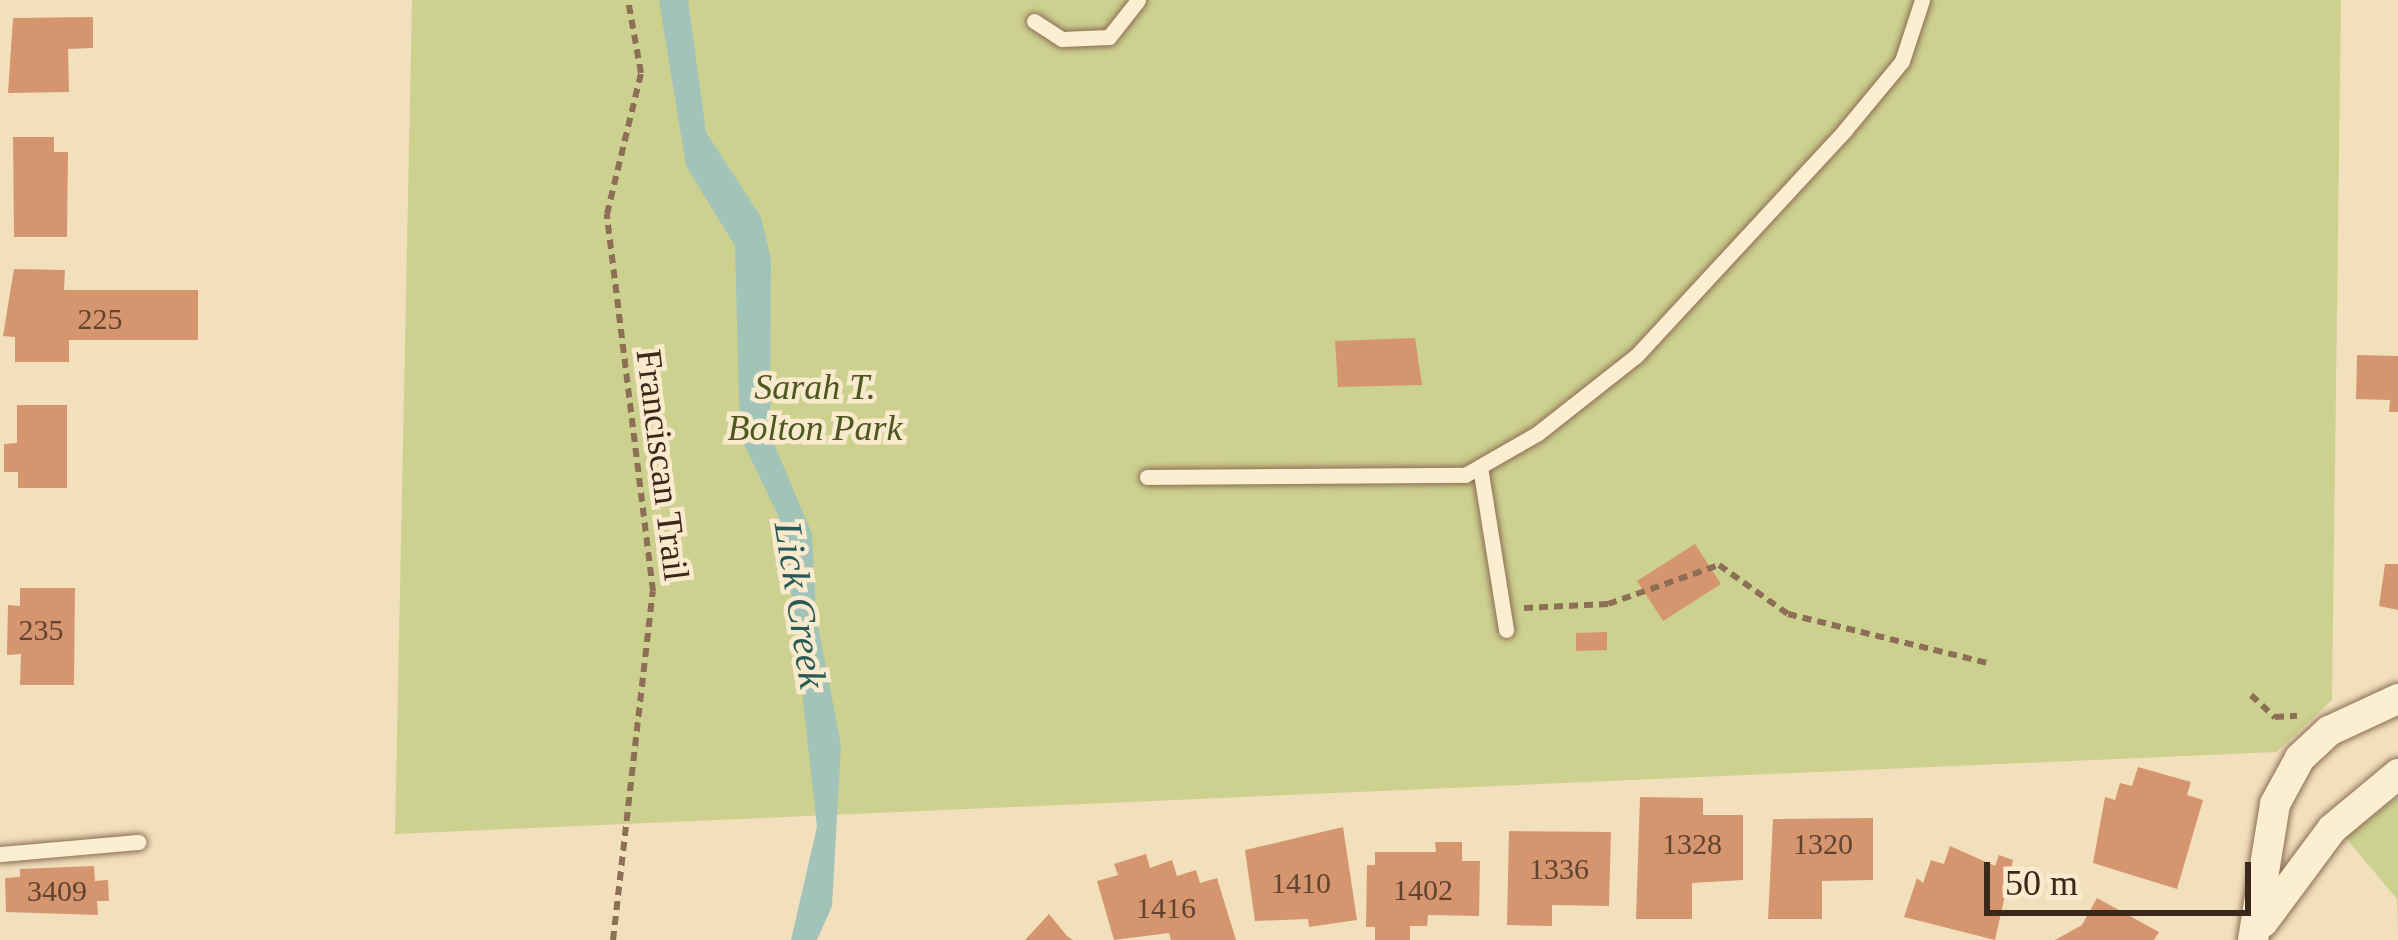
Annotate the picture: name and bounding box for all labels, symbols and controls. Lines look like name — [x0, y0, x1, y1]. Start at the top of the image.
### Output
house number: 225 — [78, 301, 122, 337]
street label: Franciscan Trail — [626, 346, 698, 584]
park label: Sarah T. Bolton Park — [728, 365, 902, 450]
water label: Lick Creek — [764, 518, 836, 692]
house number: 235 — [18, 612, 63, 648]
house number: 1328 — [1662, 826, 1722, 862]
house number: 1320 — [1793, 826, 1853, 862]
scale bar — [1990, 838, 2257, 912]
house number: 1336 — [1529, 851, 1589, 887]
text: 50 m — [2005, 863, 2078, 903]
house number: 1410 — [1271, 865, 1331, 901]
house number: 1402 — [1393, 872, 1453, 908]
house number: 3409 — [27, 873, 87, 909]
house number: 1416 — [1136, 890, 1196, 926]

